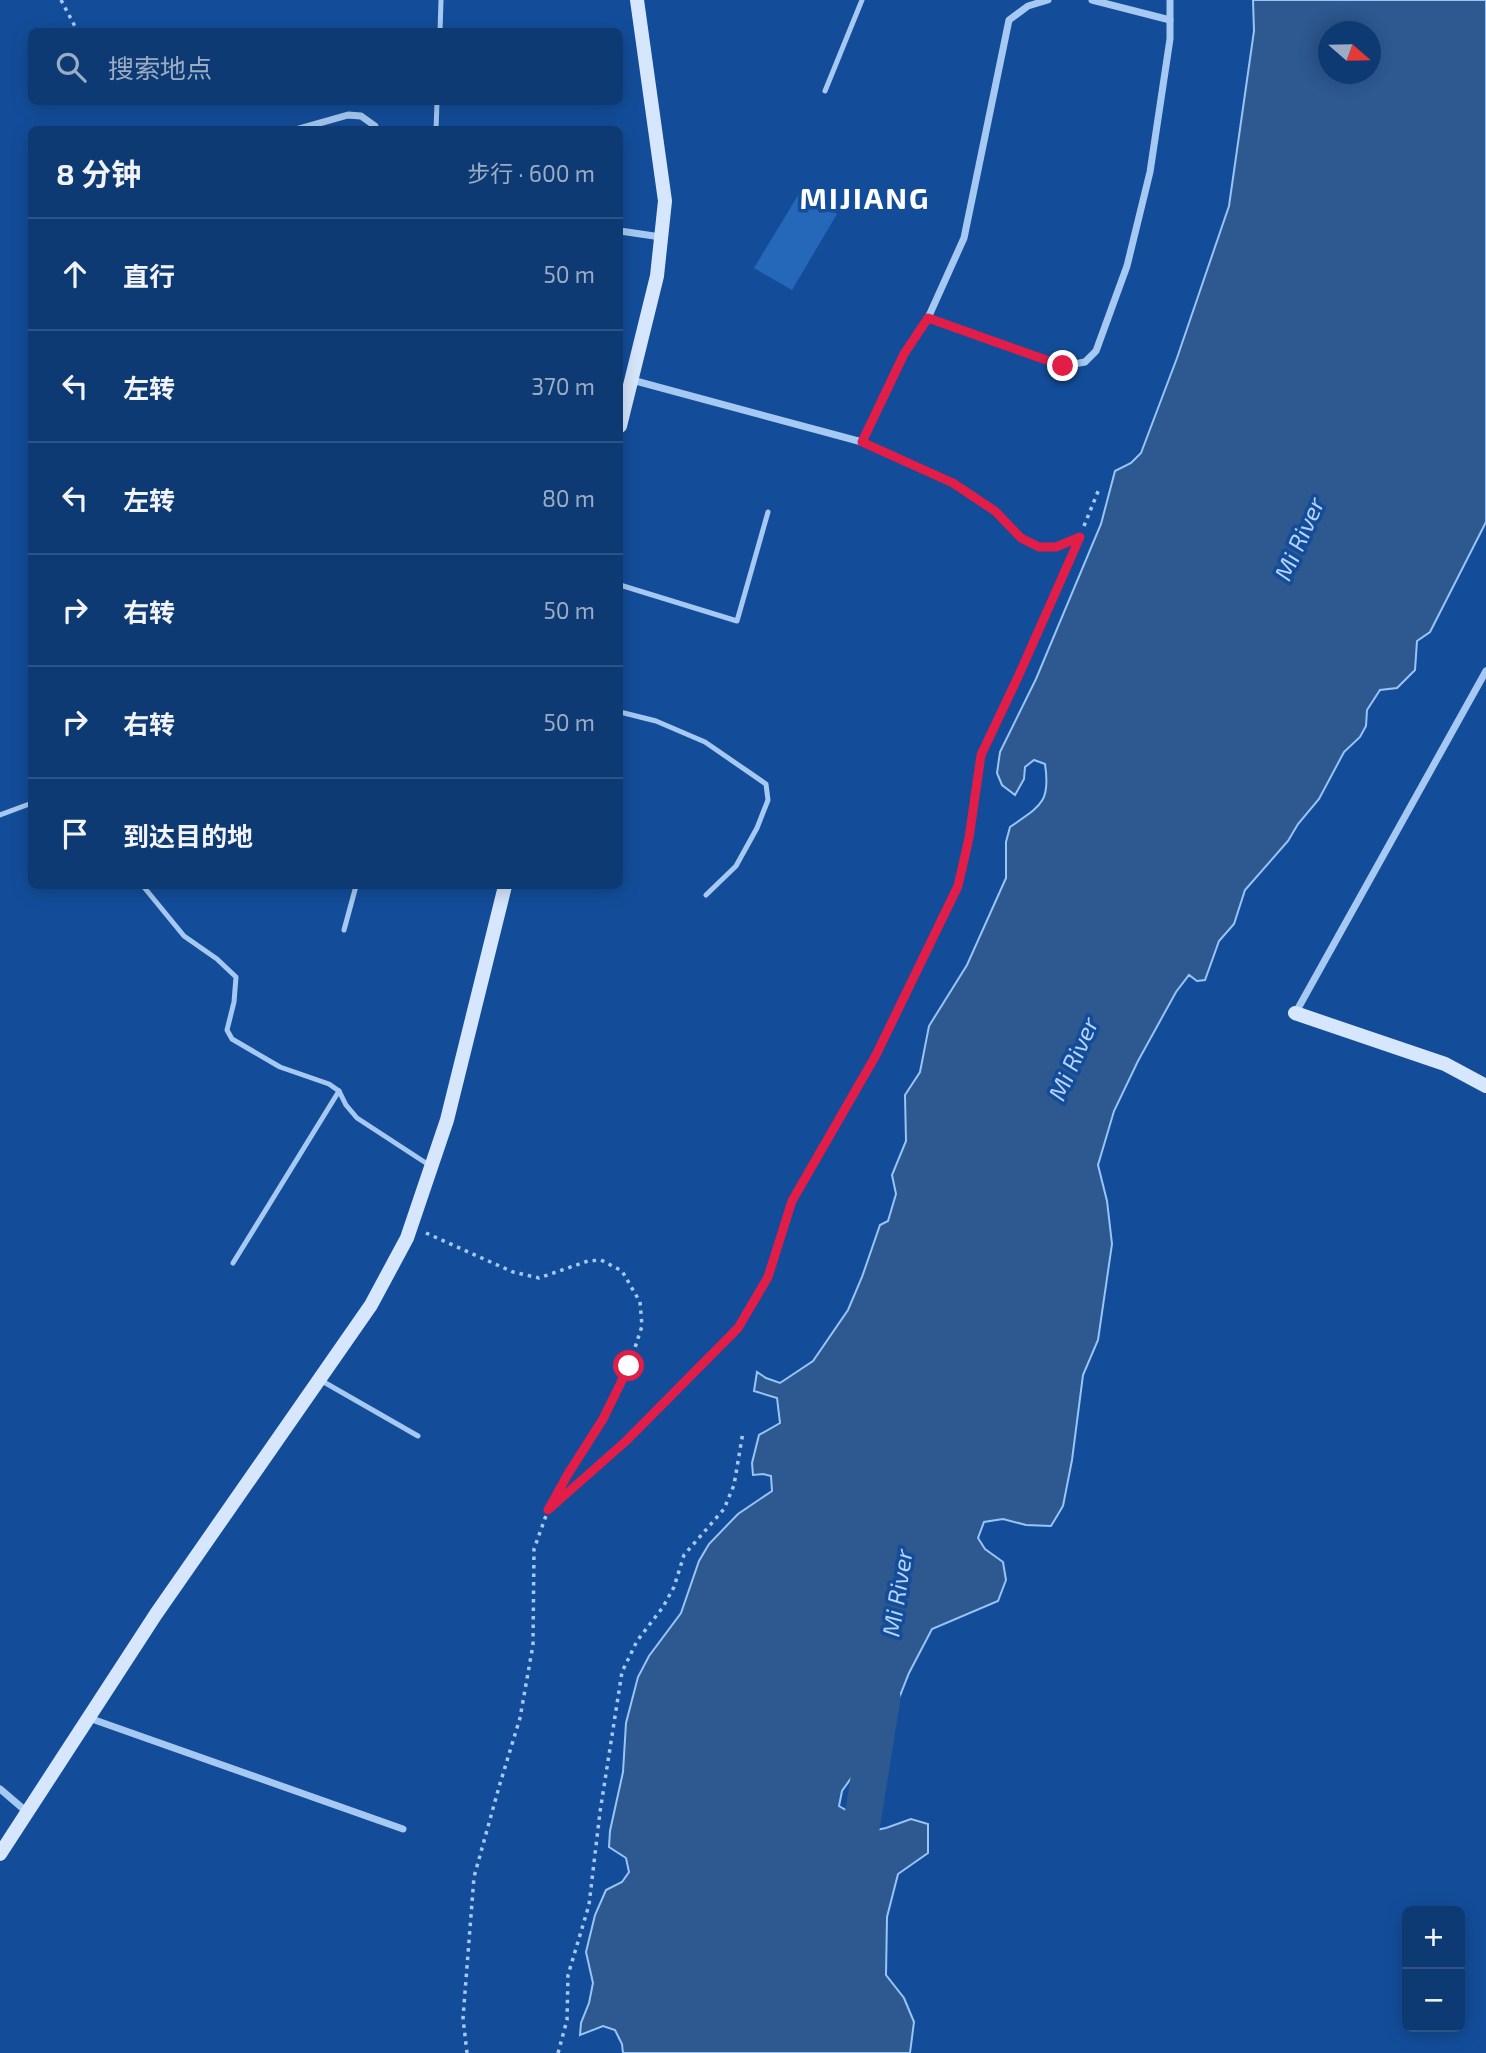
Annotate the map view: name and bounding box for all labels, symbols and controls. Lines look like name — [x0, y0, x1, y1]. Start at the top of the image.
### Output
north arrow — [1318, 21, 1381, 84]
search box — [28, 28, 623, 105]
icon: search — [52, 48, 90, 86]
text: 搜索地点 — [108, 52, 212, 83]
text: 8 分钟 — [56, 155, 141, 191]
text: 步行 · 600 m — [467, 159, 595, 187]
district label: MIJIANG — [800, 179, 930, 215]
icon: ahead — [56, 255, 94, 293]
text: 直行 — [123, 260, 175, 291]
text: 50 m — [544, 260, 595, 288]
route end — [1047, 350, 1078, 381]
icon: left — [56, 367, 94, 405]
text: 左转 — [123, 372, 175, 403]
text: 370 m — [531, 372, 595, 400]
icon: left — [56, 479, 94, 517]
text: 左转 — [123, 484, 175, 515]
text: 80 m — [542, 484, 595, 512]
water label: Mi River — [1267, 492, 1330, 585]
icon: right — [56, 591, 94, 629]
text: 右转 — [123, 596, 175, 627]
text: 50 m — [544, 596, 595, 624]
icon: right — [56, 703, 94, 741]
text: 右转 — [123, 708, 175, 739]
text: 50 m — [544, 708, 595, 736]
icon: arrive — [56, 815, 94, 853]
text: 到达目的地 — [123, 820, 253, 851]
water label: Mi River — [1041, 1012, 1104, 1105]
route start — [613, 1350, 644, 1381]
water label: Mi River — [875, 1546, 918, 1639]
map controls — [1402, 1906, 1465, 2032]
button: + — [1402, 1906, 1465, 1969]
button: − — [1402, 1969, 1465, 2032]

